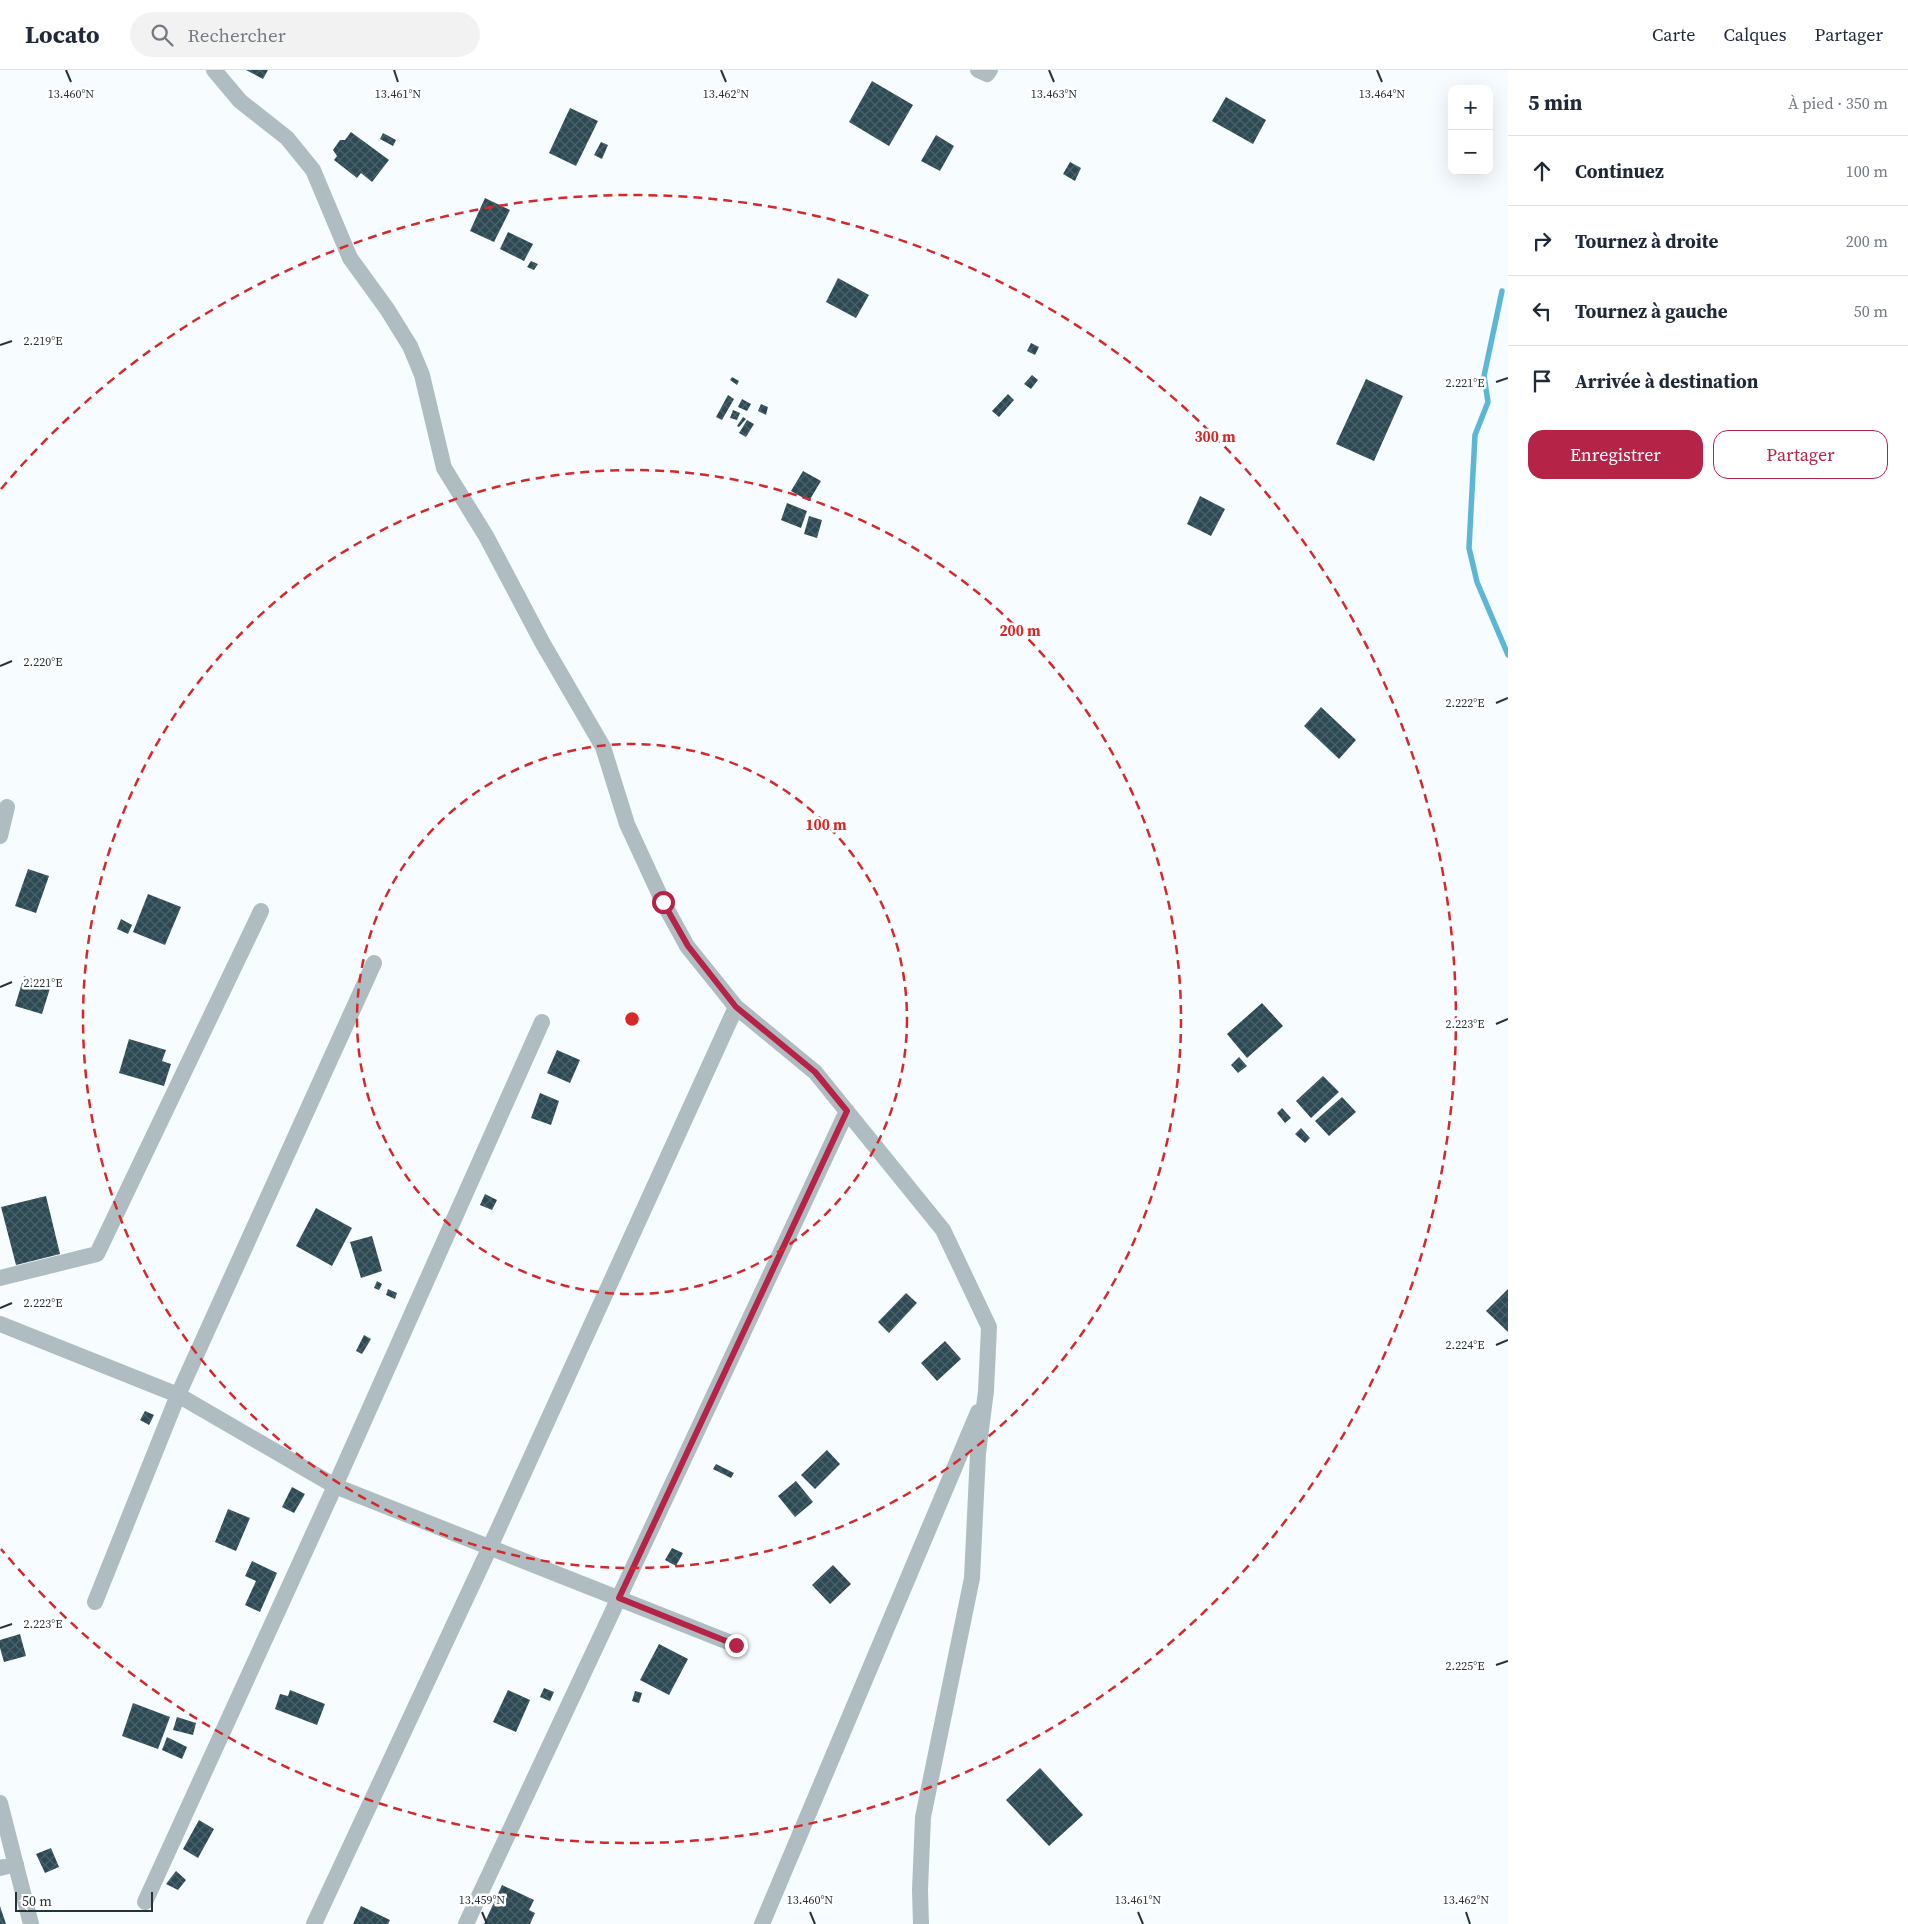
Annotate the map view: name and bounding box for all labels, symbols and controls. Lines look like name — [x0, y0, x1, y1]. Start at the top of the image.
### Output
search box — [130, 12, 480, 57]
text: Locato — [25, 18, 100, 51]
icon: search — [148, 21, 176, 49]
text: Rechercher — [188, 22, 286, 48]
text: Carte — [1652, 22, 1695, 47]
text: Calques — [1723, 22, 1787, 47]
text: Partager — [1815, 22, 1883, 47]
map controls — [1448, 85, 1493, 175]
button: + — [1448, 85, 1493, 130]
text: 13.460°N — [48, 86, 94, 102]
text: 13.461°N — [375, 86, 421, 102]
text: 13.462°N — [703, 86, 749, 102]
text: 13.463°N — [1031, 86, 1077, 102]
text: 13.464°N — [1359, 86, 1405, 102]
text: 5 min — [1528, 88, 1583, 117]
text: À pied · 350 m — [1788, 92, 1888, 114]
button: − — [1448, 130, 1493, 175]
icon: ahead — [1528, 157, 1556, 185]
text: Continuez — [1575, 158, 1664, 184]
text: 100 m — [1846, 160, 1888, 182]
icon: right — [1528, 227, 1556, 255]
text: Tournez à droite — [1575, 228, 1718, 254]
text: 200 m — [1846, 230, 1888, 252]
icon: left — [1528, 297, 1556, 325]
text: Tournez à gauche — [1575, 298, 1728, 324]
text: 50 m — [1854, 300, 1888, 322]
text: 2.219°E — [24, 333, 62, 349]
icon: arrive — [1528, 367, 1556, 395]
text: Arrivée à destination — [1575, 368, 1758, 394]
text: 2.221°E — [1446, 375, 1484, 391]
text: 300 m — [1194, 426, 1236, 447]
button: Enregistrer — [1528, 430, 1703, 479]
button: Partager — [1713, 430, 1888, 479]
text: 200 m — [999, 620, 1041, 641]
text: 2.220°E — [24, 654, 62, 670]
text: 2.222°E — [1446, 695, 1484, 711]
text: 100 m — [805, 814, 847, 835]
route start — [652, 891, 675, 914]
text: 2.221°E — [24, 975, 62, 991]
centre of rings — [623, 1010, 641, 1028]
text: 2.223°E — [1446, 1016, 1484, 1032]
text: 2.222°E — [24, 1295, 62, 1311]
text: 2.224°E — [1446, 1337, 1484, 1353]
text: 2.223°E — [24, 1616, 62, 1632]
route end — [725, 1634, 748, 1657]
text: 2.225°E — [1446, 1658, 1484, 1674]
scale bar — [15, 1889, 152, 1912]
text: 50 m — [22, 1891, 52, 1911]
text: 13.459°N — [459, 1892, 505, 1908]
text: 13.460°N — [787, 1892, 833, 1908]
text: 13.461°N — [1115, 1892, 1161, 1908]
text: 13.462°N — [1443, 1892, 1489, 1908]

